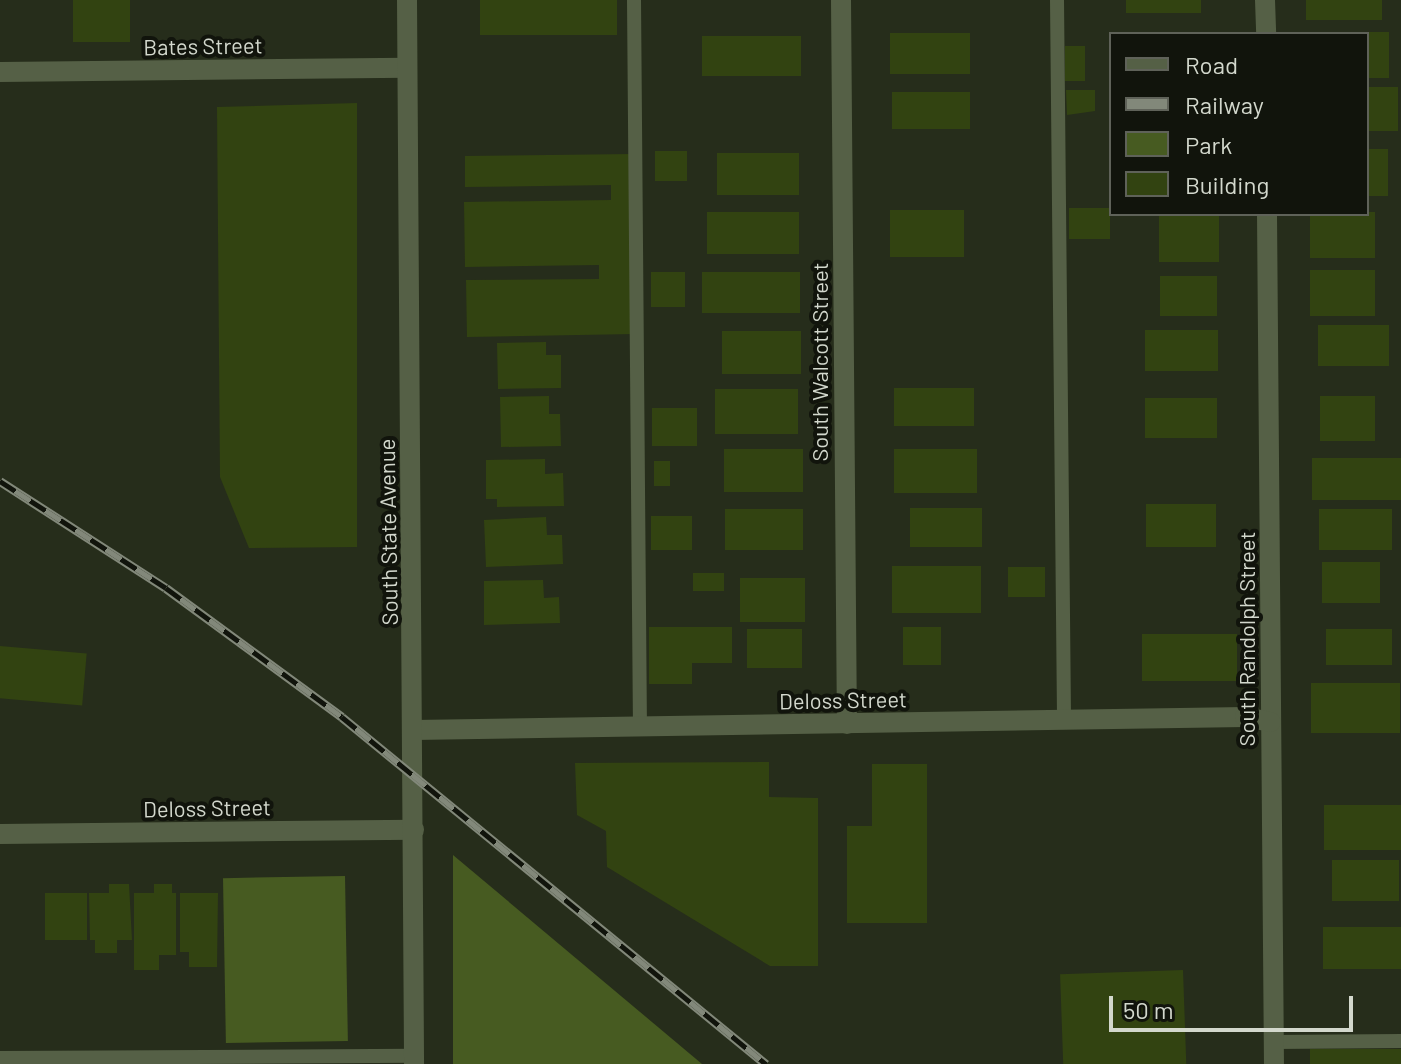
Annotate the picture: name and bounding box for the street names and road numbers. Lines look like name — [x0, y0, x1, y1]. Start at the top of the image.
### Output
street label: Bates Street — [143, 32, 263, 60]
street label: South Walcott Street — [807, 262, 833, 462]
street label: South State Avenue — [373, 438, 403, 626]
street label: South Randolph Street — [1234, 532, 1260, 746]
street label: Deloss Street — [779, 686, 907, 714]
street label: Deloss Street — [143, 794, 271, 822]

